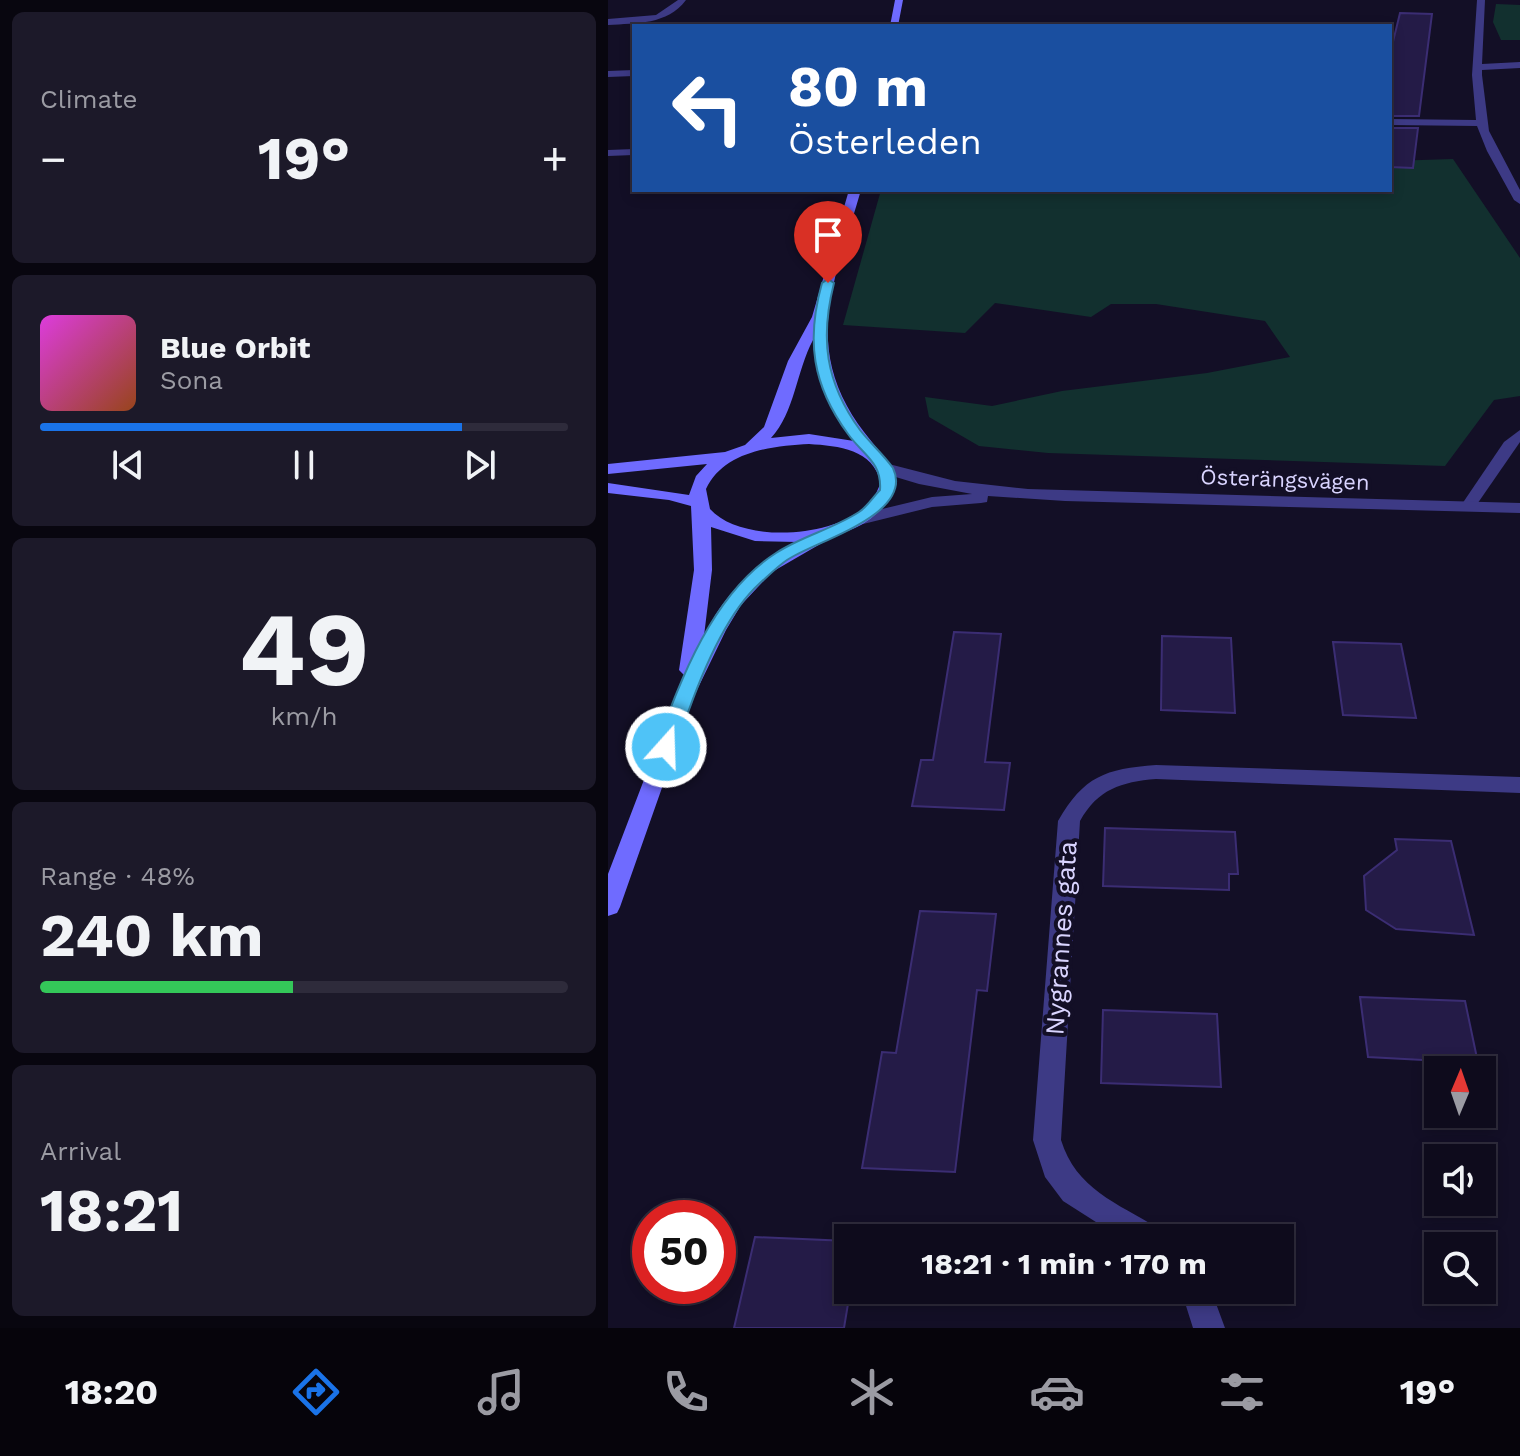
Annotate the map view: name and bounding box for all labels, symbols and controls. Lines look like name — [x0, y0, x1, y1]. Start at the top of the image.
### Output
text: 80 m — [788, 54, 928, 120]
icon: left — [656, 56, 760, 160]
text: Climate — [40, 84, 138, 114]
text: Österleden — [788, 121, 982, 163]
text: 19° — [258, 123, 350, 194]
text: − — [40, 133, 67, 185]
text: + — [541, 133, 568, 185]
pin — [794, 201, 862, 283]
icon: arrive — [806, 213, 850, 257]
text: Blue Orbit — [160, 330, 310, 365]
text: Sona — [160, 365, 223, 395]
icon: previous — [106, 443, 150, 487]
icon: pause — [282, 443, 326, 487]
icon: next — [458, 443, 502, 487]
street label: Österängsvägen — [1200, 464, 1370, 495]
text: 49 — [238, 588, 370, 710]
text: km/h — [271, 701, 337, 731]
position arrow — [624, 705, 708, 789]
street label: Nygrannes gata — [1039, 840, 1083, 1036]
text: Range · 48% — [40, 861, 195, 891]
text: 240 km — [40, 900, 263, 971]
north arrow — [1424, 1056, 1496, 1128]
map controls — [1424, 1056, 1496, 1304]
text: Arrival — [40, 1136, 121, 1166]
button: sound — [1424, 1144, 1496, 1216]
text: 18:21 — [40, 1175, 183, 1246]
speed limit sign: 50 — [632, 1200, 736, 1304]
button: search — [1424, 1232, 1496, 1304]
text: 18:21 · 1 min · 170 m — [921, 1246, 1207, 1281]
icon: directions — [288, 1364, 344, 1420]
icon: music — [473, 1364, 529, 1420]
icon: phone — [658, 1364, 714, 1420]
icon: climate — [844, 1364, 900, 1420]
icon: car — [1029, 1364, 1085, 1420]
icon: filters — [1214, 1364, 1270, 1420]
text: 18:20 — [65, 1371, 158, 1413]
text: 19° — [1400, 1371, 1455, 1413]

